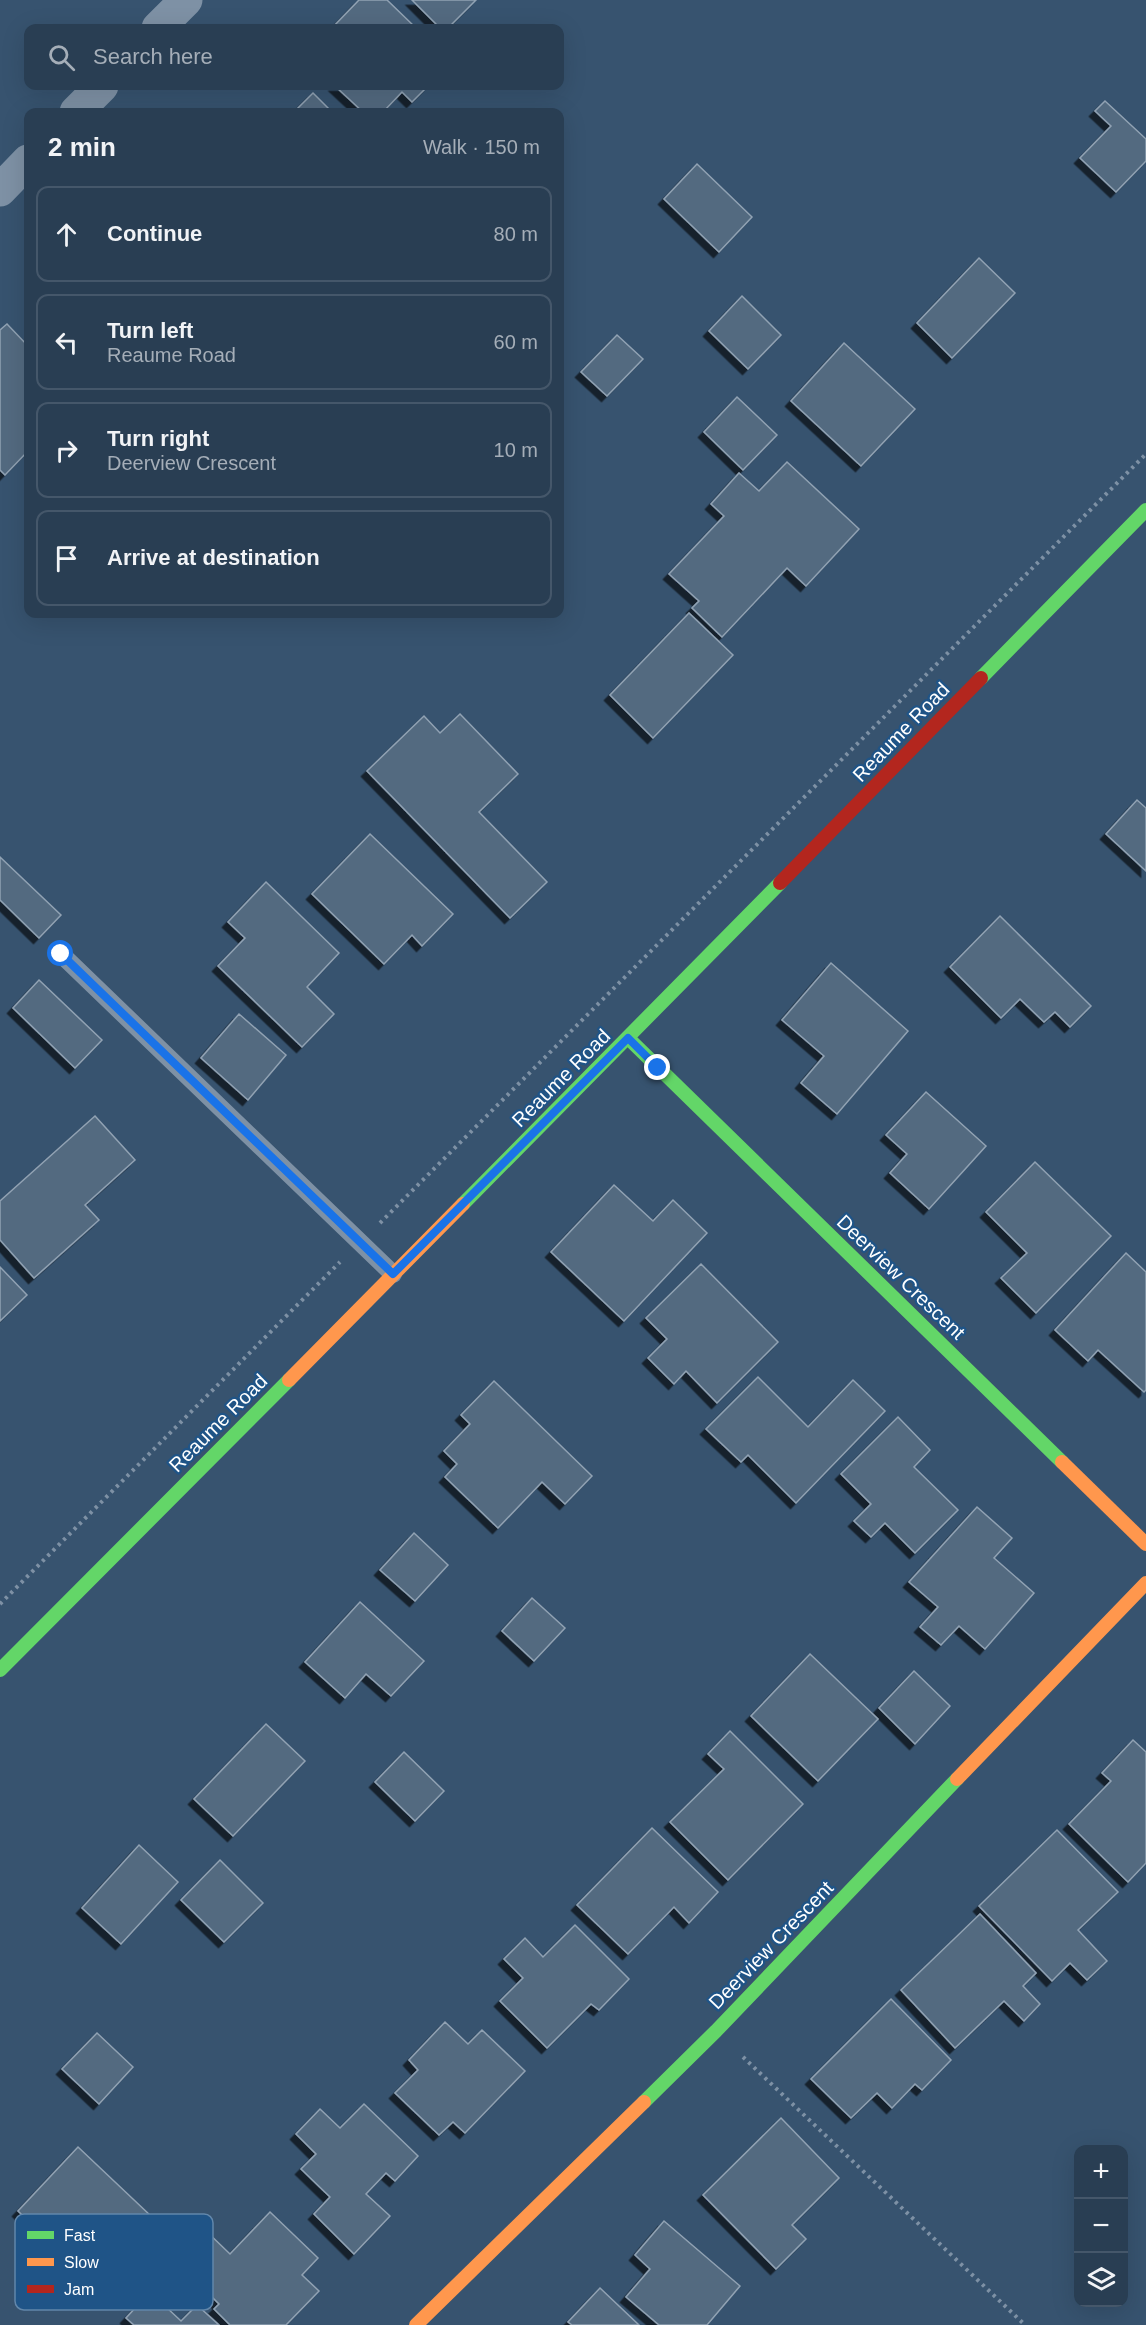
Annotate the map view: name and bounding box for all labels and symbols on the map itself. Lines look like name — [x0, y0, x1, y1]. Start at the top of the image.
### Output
street label: Reaume Road — [848, 678, 954, 786]
route start — [47, 940, 73, 966]
street label: Reaume Road — [508, 1025, 614, 1131]
route end — [644, 1054, 670, 1080]
street label: Deerview Crescent — [833, 1210, 970, 1344]
street label: Reaume Road — [165, 1370, 271, 1476]
street label: Deerview Crescent — [704, 1876, 838, 2013]
legend — [15, 2214, 213, 2310]
text: Fast — [64, 2227, 96, 2244]
text: Slow — [64, 2254, 99, 2271]
text: Jam — [64, 2281, 94, 2298]

